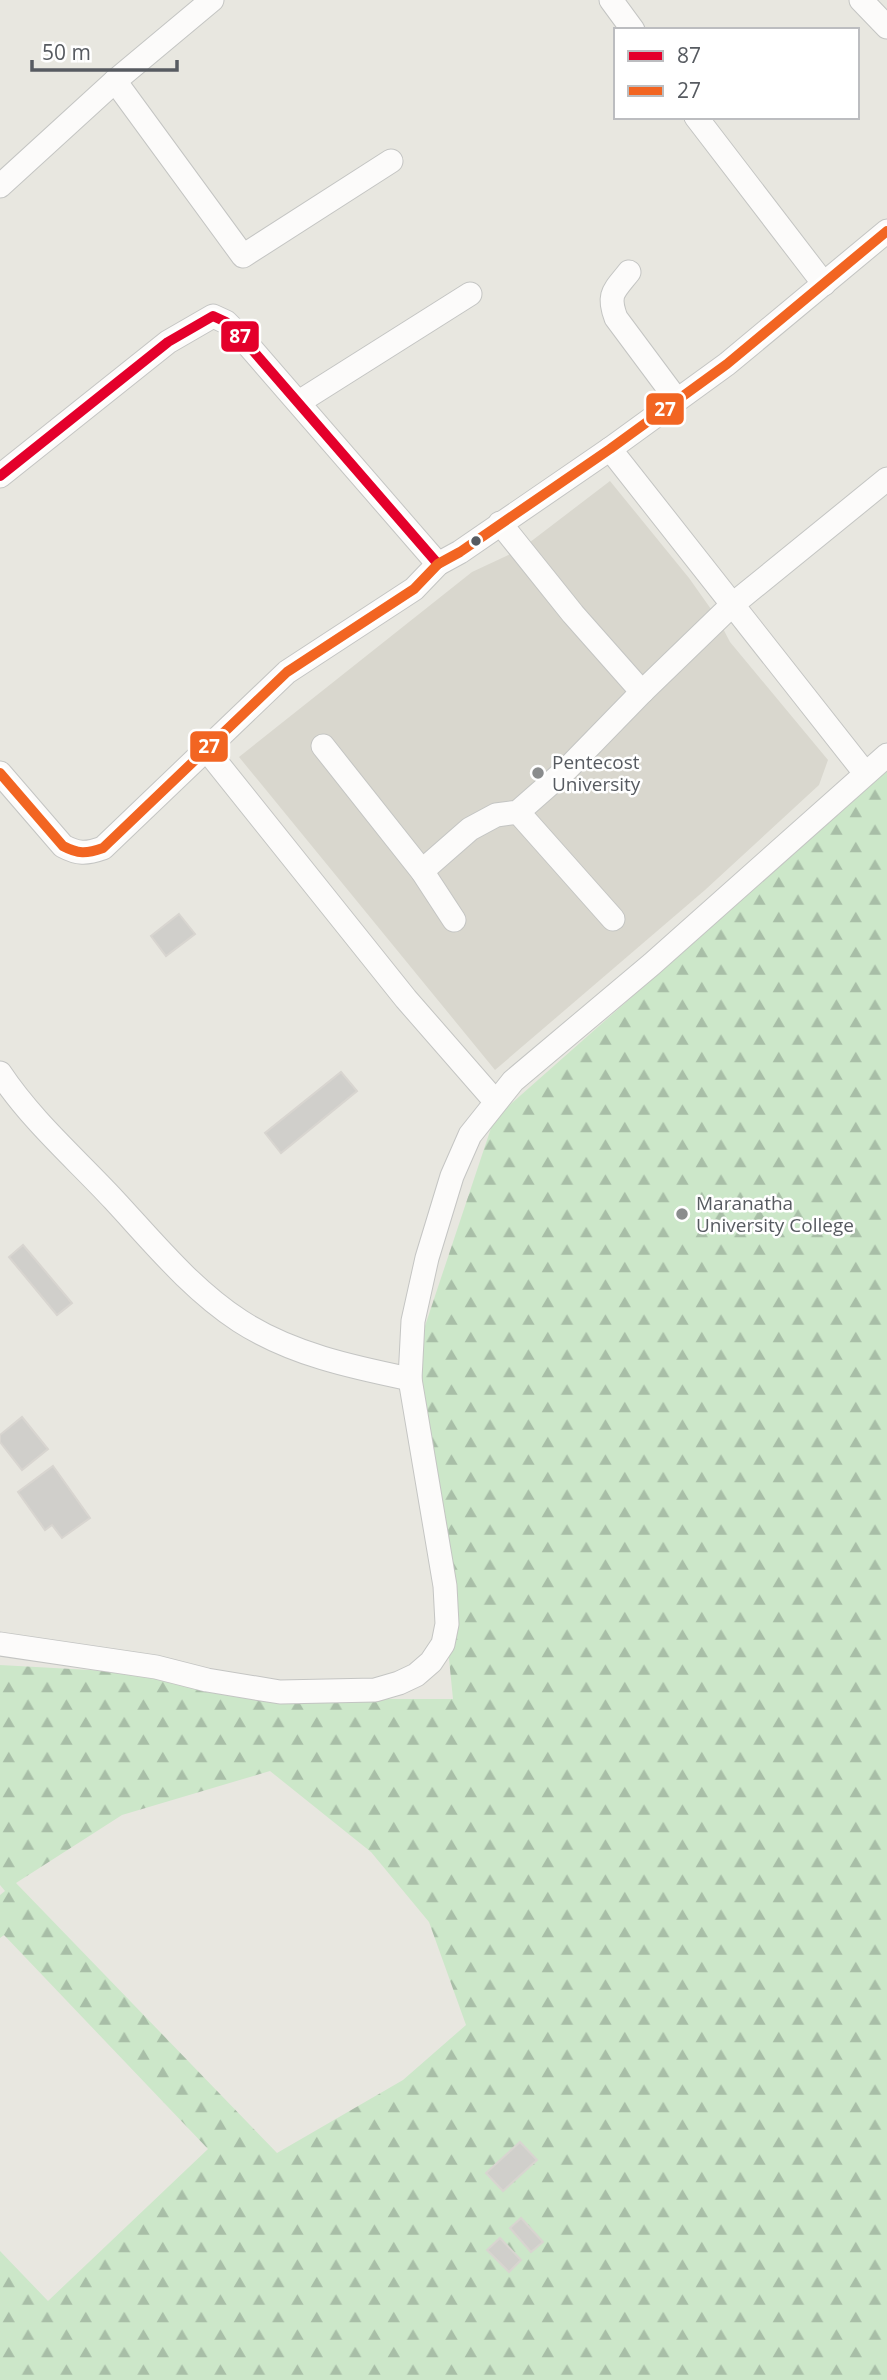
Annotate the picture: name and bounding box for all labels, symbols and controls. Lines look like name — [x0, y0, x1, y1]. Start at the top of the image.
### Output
scale bar — [32, 28, 177, 72]
legend — [614, 28, 859, 119]
text: 50 m — [42, 38, 91, 66]
text: 87 — [677, 41, 701, 69]
text: 27 — [677, 76, 701, 104]
line badge: 87 — [220, 320, 260, 353]
text: 87 — [229, 323, 251, 349]
line badge: 27 — [645, 392, 685, 426]
text: 27 — [654, 396, 676, 422]
unlabelled marker — [469, 534, 483, 548]
line badge: 27 — [189, 730, 229, 763]
text: 27 — [198, 733, 220, 759]
place label: Pentecost University — [552, 749, 641, 797]
marker: Pentecost University — [530, 765, 546, 781]
place label: Maranatha University College — [696, 1190, 854, 1238]
marker: Maranatha University College — [674, 1206, 690, 1222]

